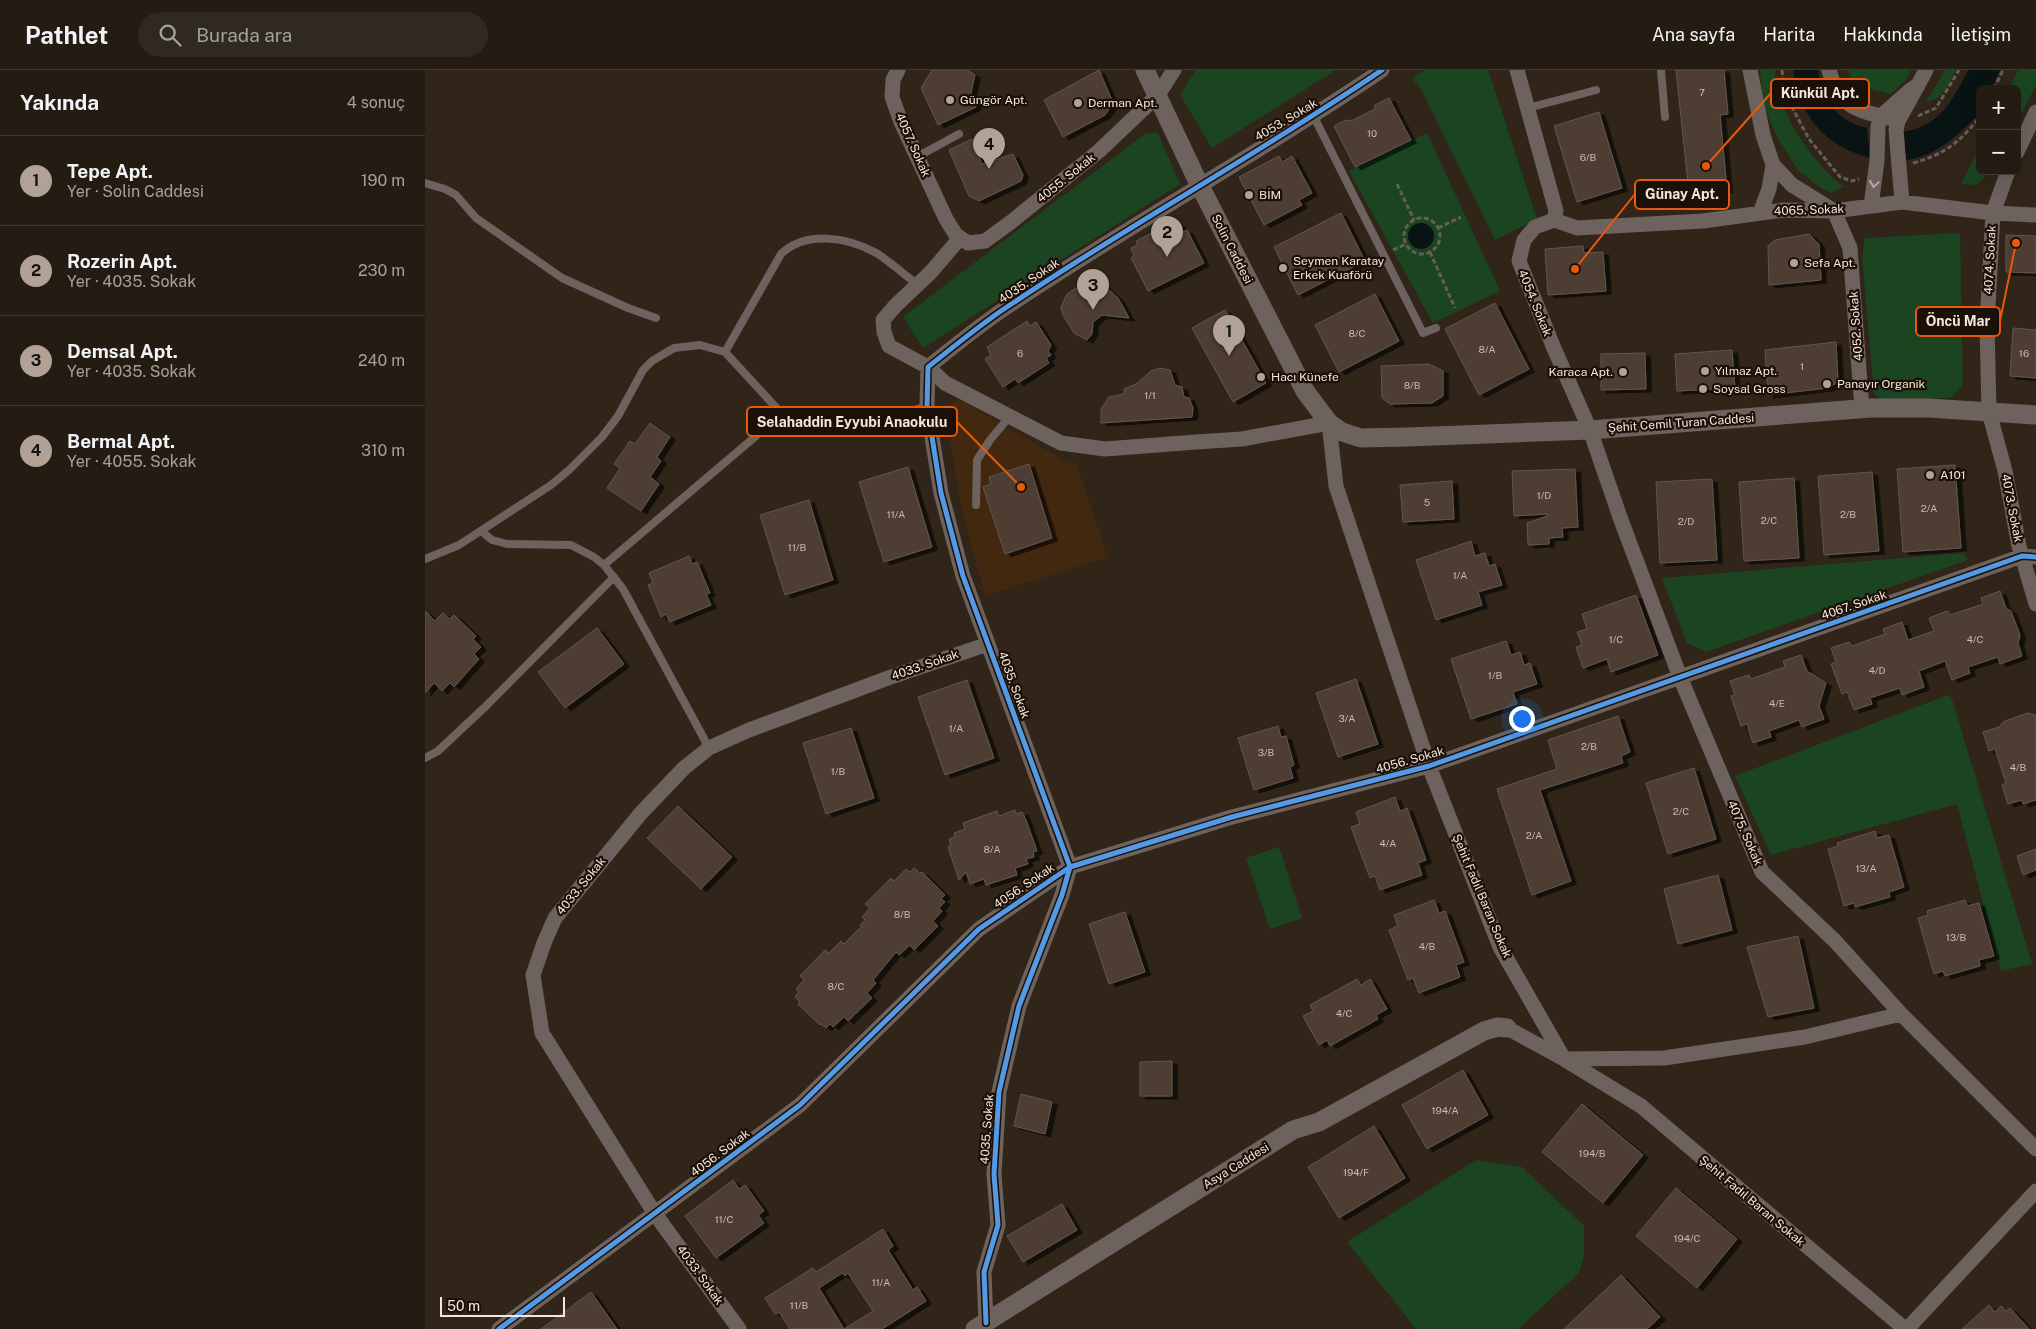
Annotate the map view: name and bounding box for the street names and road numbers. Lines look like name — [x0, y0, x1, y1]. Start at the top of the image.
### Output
street label: 4053. Sokak — [1252, 96, 1320, 144]
street label: 4057. Sokak — [893, 111, 933, 179]
street label: 4055. Sokak — [1034, 150, 1098, 206]
street label: 4065. Sokak — [1774, 202, 1845, 218]
street label: Solin Caddesi — [1208, 212, 1256, 286]
street label: 4074. Sokak — [1981, 225, 1999, 295]
street label: 4035. Sokak — [996, 255, 1062, 306]
street label: 4054. Sokak — [1515, 268, 1555, 339]
street label: 4052. Sokak — [1847, 290, 1865, 361]
street label: Şehit Cemil Turan Caddesi — [1607, 411, 1755, 435]
street label: 4073. Sokak — [1998, 473, 2026, 544]
street label: 4067. Sokak — [1820, 587, 1889, 623]
street label: 4033. Sokak — [890, 647, 961, 683]
street label: 4035. Sokak — [995, 650, 1033, 721]
street label: 4056. Sokak — [1374, 744, 1446, 776]
street label: 4075. Sokak — [1724, 798, 1766, 868]
street label: Şehit Fadıl Baran Sokak — [1450, 832, 1515, 960]
street label: 4033. Sokak — [553, 854, 609, 918]
street label: 4056. Sokak — [991, 860, 1057, 911]
street label: 4035. Sokak — [978, 1093, 996, 1165]
street label: 4056. Sokak — [688, 1126, 753, 1180]
street label: Asya Caddesi — [1200, 1140, 1272, 1192]
street label: Şehit Fadıl Baran Sokak — [1697, 1153, 1808, 1249]
street label: 4033. Sokak — [674, 1243, 726, 1308]

